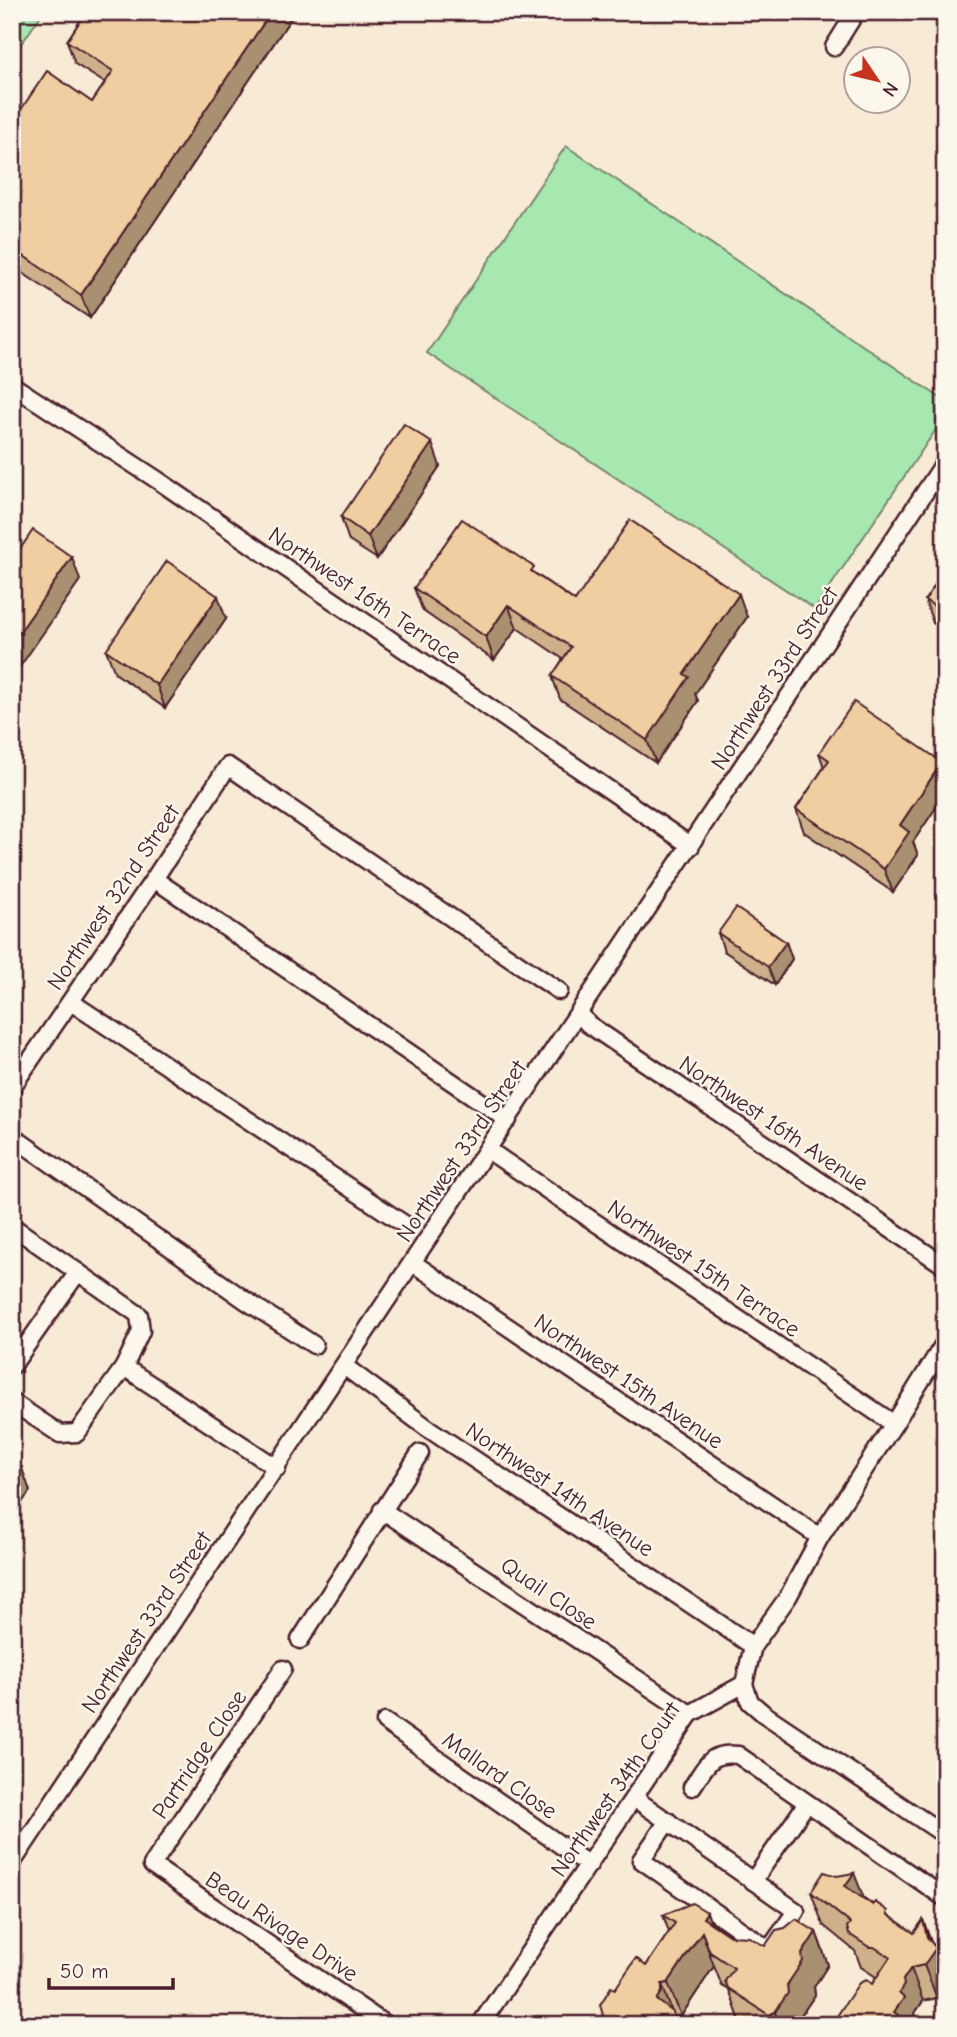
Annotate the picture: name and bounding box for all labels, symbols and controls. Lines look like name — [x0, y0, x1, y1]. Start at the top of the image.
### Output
north arrow — [842, 46, 912, 116]
text: N — [878, 78, 903, 101]
street label: Northwest 16th Terrace — [263, 521, 466, 670]
street label: Northwest 33rd Street — [705, 580, 845, 775]
street label: Northwest 32nd Street — [41, 798, 186, 995]
street label: Northwest 16th Avenue — [674, 1050, 873, 1197]
street label: Northwest 33rd Street — [391, 1054, 533, 1247]
street label: Northwest 15th Terrace — [602, 1194, 805, 1343]
street label: Northwest 15th Avenue — [529, 1308, 728, 1455]
street label: Northwest 14th Avenue — [461, 1416, 659, 1562]
street label: Northwest 33rd Street — [76, 1525, 218, 1718]
street label: Quail Close — [496, 1551, 602, 1635]
street label: Partridge Close — [146, 1685, 252, 1824]
street label: Northwest 34th Court — [545, 1696, 687, 1882]
street label: Mallard Close — [437, 1726, 562, 1825]
street label: Beau Rivage Drive — [200, 1865, 363, 1987]
scale bar — [49, 1946, 173, 1990]
text: 50 m — [60, 1959, 109, 1983]

